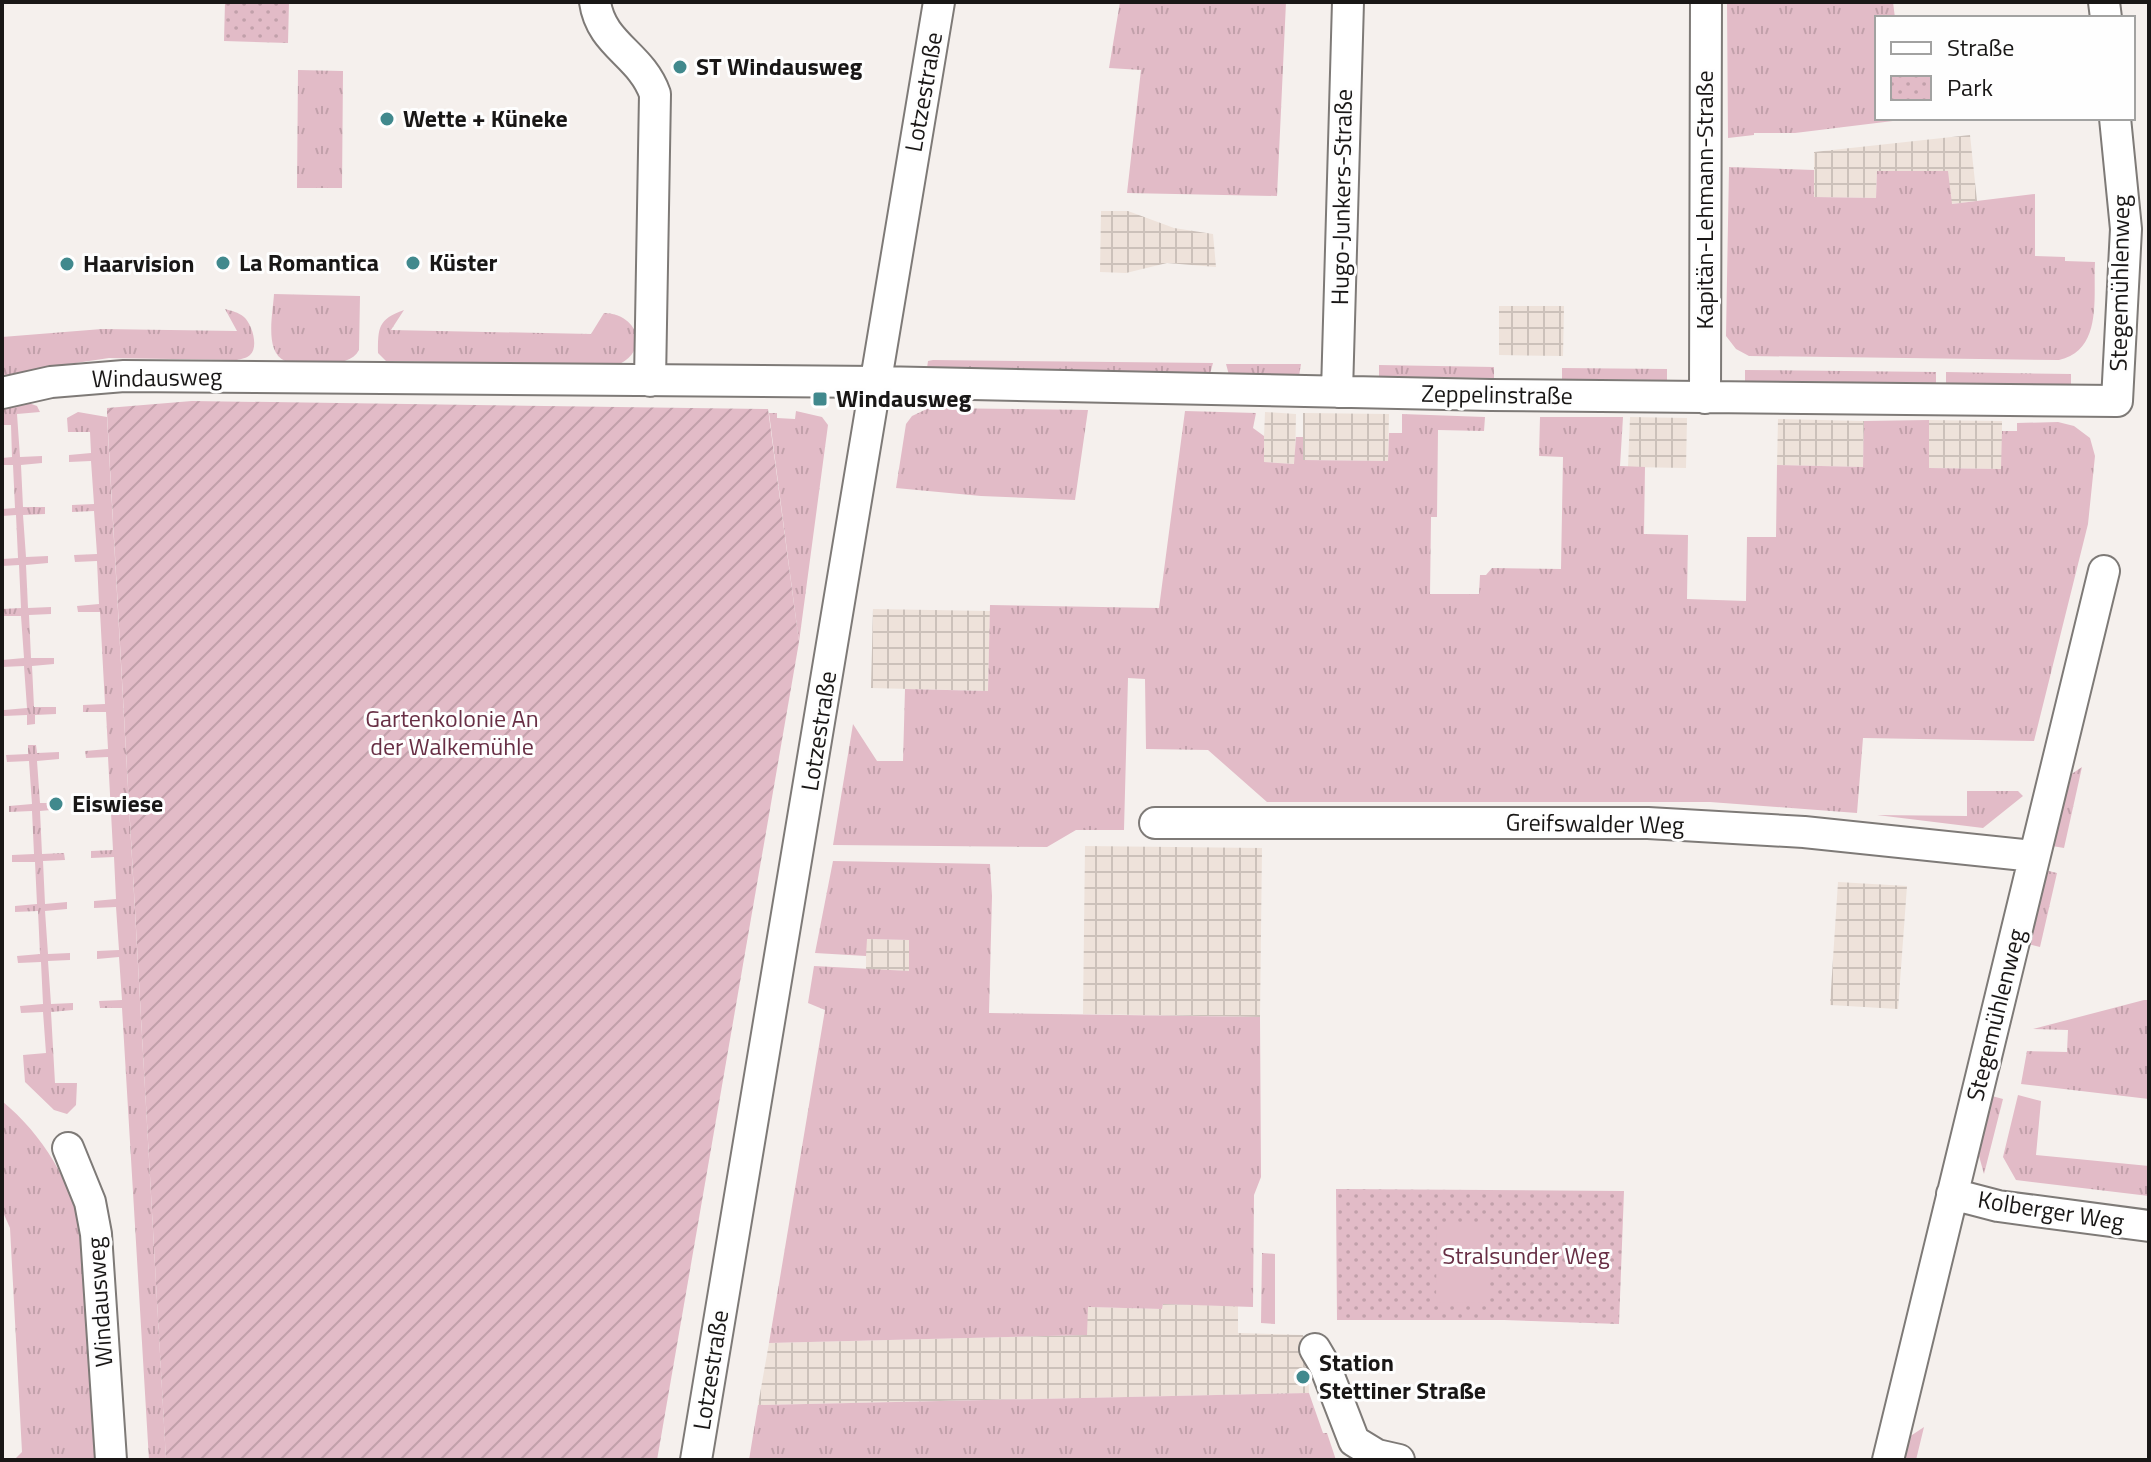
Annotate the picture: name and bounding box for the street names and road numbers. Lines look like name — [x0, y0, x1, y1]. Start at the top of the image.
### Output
street label: Lotzestraße — [895, 29, 951, 155]
street label: Kapitän-Lehmann-Straße — [1686, 71, 1722, 329]
street label: Hugo-Junkers-Straße — [1321, 89, 1361, 305]
street label: Stegemühlenweg — [2099, 194, 2139, 372]
street label: Windausweg — [91, 358, 223, 396]
street label: Zeppelinstraße — [1421, 375, 1573, 413]
street label: Lotzestraße — [791, 668, 845, 793]
street label: Greifswalder Weg — [1505, 803, 1685, 843]
street label: Stegemühlenweg — [1956, 925, 2034, 1105]
street label: Kolberger Weg — [1975, 1181, 2127, 1239]
street label: Windausweg — [76, 1236, 122, 1368]
street label: Lotzestraße — [683, 1307, 737, 1432]

